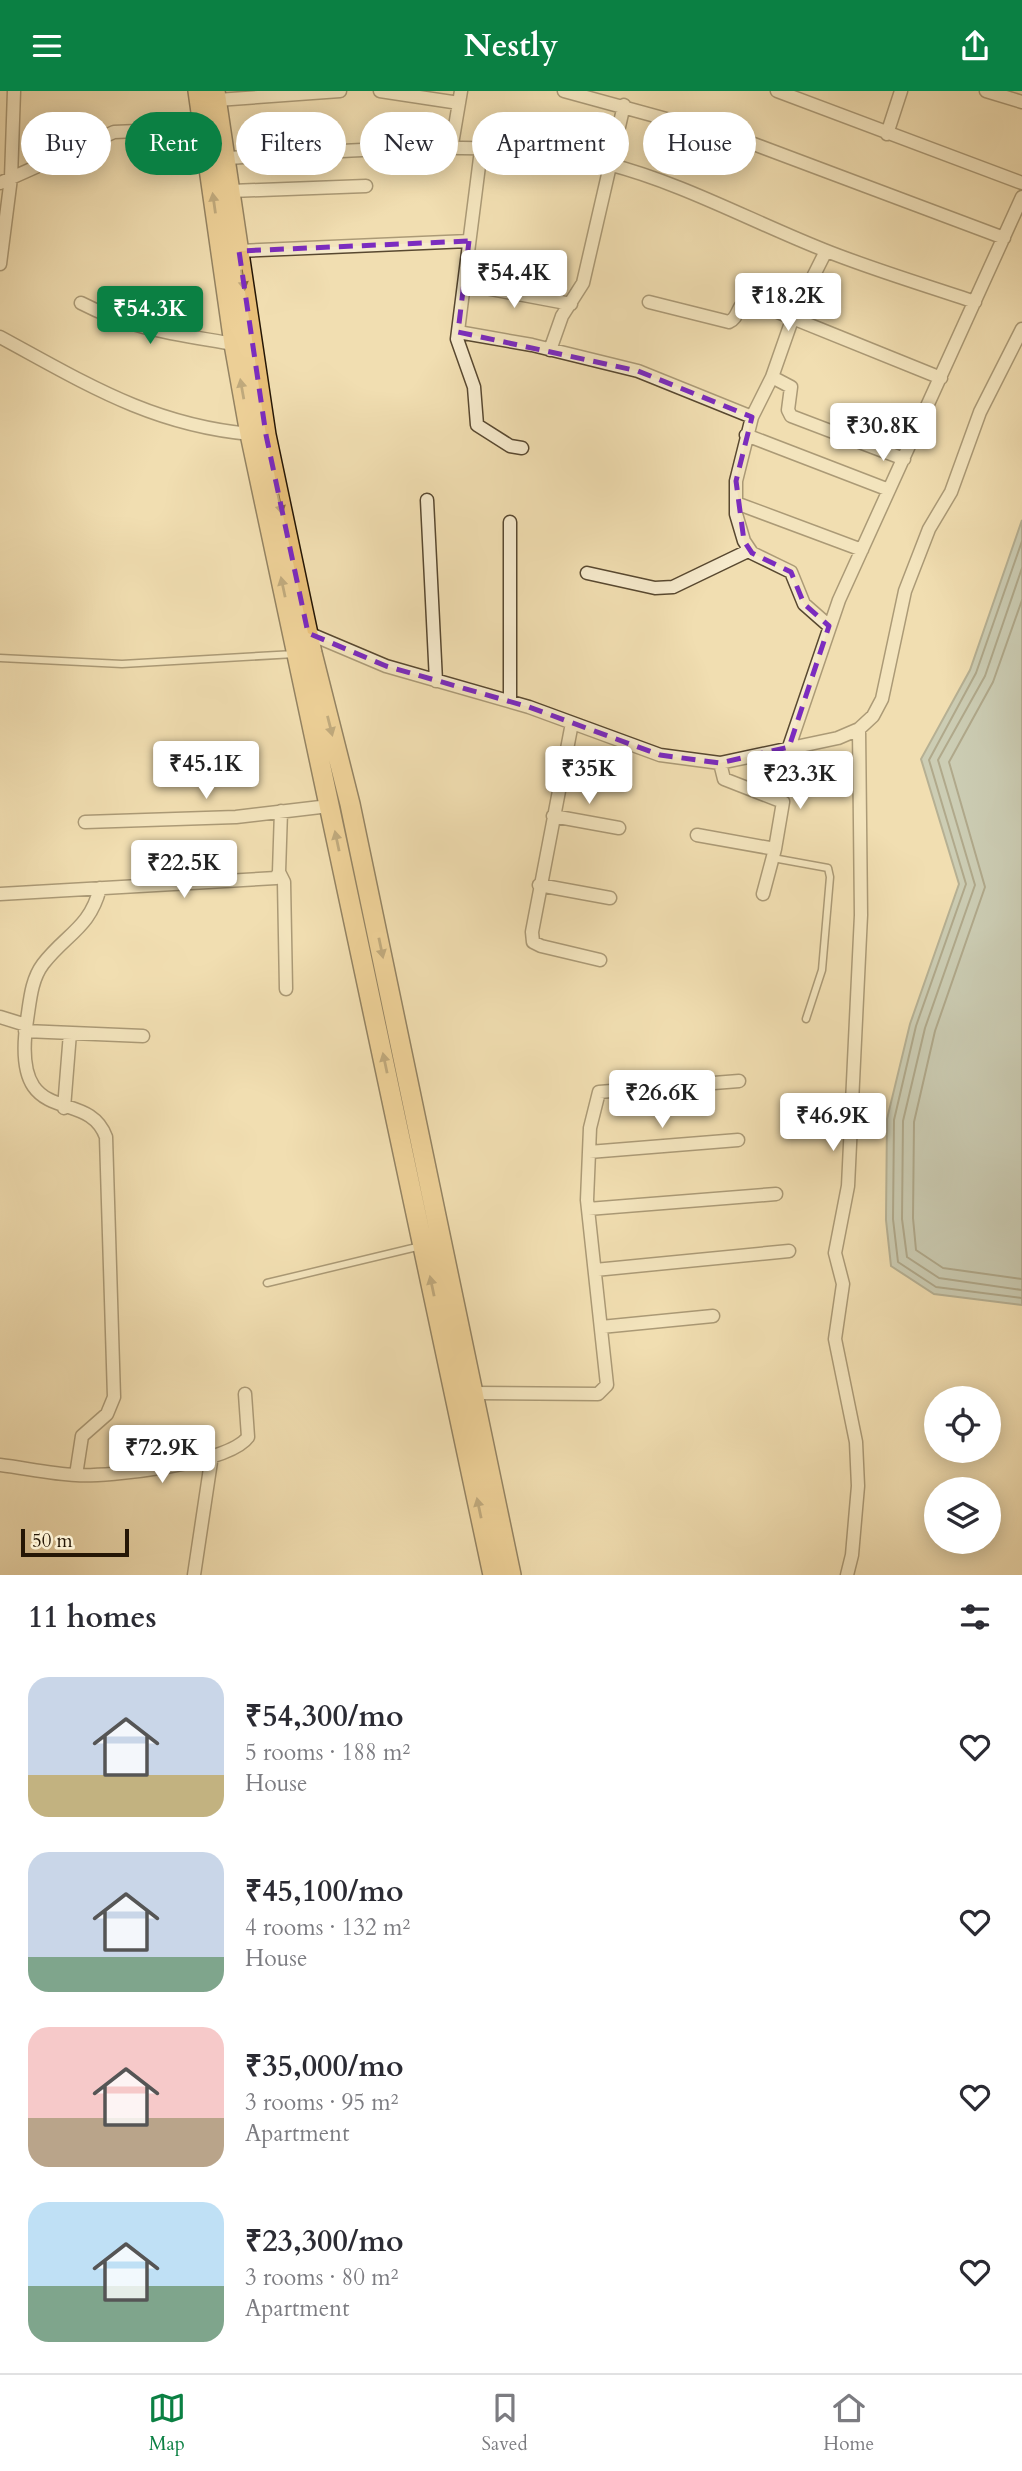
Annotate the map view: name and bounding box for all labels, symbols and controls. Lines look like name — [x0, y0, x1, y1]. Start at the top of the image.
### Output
text: Nestly — [464, 24, 558, 68]
icon: menu — [28, 27, 66, 65]
icon: share — [956, 27, 994, 65]
chip: Buy — [21, 112, 111, 175]
chip: Rent — [125, 112, 222, 175]
chip: Filters — [236, 112, 346, 175]
chip: New — [360, 112, 458, 175]
chip: Apartment — [472, 112, 629, 175]
chip: House — [643, 112, 756, 175]
one-way arrow — [208, 192, 219, 214]
pin: ₹54.4K — [457, 251, 571, 310]
text: ₹54.4K — [477, 257, 551, 288]
one-way arrow — [238, 269, 249, 291]
pin: ₹18.2K — [731, 273, 845, 333]
text: ₹18.2K — [751, 280, 825, 311]
pin: ₹54.3K — [93, 287, 207, 346]
text: ₹54.3K — [113, 293, 187, 324]
one-way arrow — [236, 378, 247, 400]
pin: ₹30.8K — [826, 403, 940, 463]
text: ₹30.8K — [846, 410, 920, 441]
one-way arrow — [275, 493, 286, 515]
one-way arrow — [277, 576, 288, 598]
one-way arrow — [325, 715, 336, 737]
pin: ₹45.1K — [149, 741, 263, 801]
pin: ₹35K — [548, 747, 630, 806]
text: ₹45.1K — [169, 748, 243, 779]
pin: ₹23.3K — [743, 751, 857, 811]
text: ₹35K — [561, 753, 617, 784]
text: ₹23.3K — [763, 758, 837, 789]
one-way arrow — [331, 830, 342, 852]
pin: ₹22.5K — [127, 841, 241, 900]
text: ₹22.5K — [147, 847, 221, 878]
one-way arrow — [376, 937, 387, 959]
one-way arrow — [379, 1052, 390, 1074]
pin: ₹26.6K — [605, 1070, 719, 1130]
text: ₹26.6K — [625, 1077, 699, 1108]
pin: ₹46.9K — [776, 1093, 890, 1153]
text: ₹46.9K — [796, 1100, 870, 1131]
one-way arrow — [426, 1275, 437, 1297]
map controls — [924, 1386, 1001, 1554]
button: locate — [924, 1386, 1001, 1463]
pin: ₹72.9K — [105, 1425, 219, 1485]
text: ₹72.9K — [125, 1432, 199, 1463]
button: layers — [924, 1477, 1001, 1554]
one-way arrow — [473, 1497, 484, 1519]
scale bar — [21, 1526, 130, 1558]
text: 50 m — [32, 1528, 73, 1554]
text: 11 homes — [28, 1597, 157, 1638]
icon: filters — [956, 1598, 994, 1636]
text: ₹54,300/mo — [245, 1696, 404, 1737]
icon: home — [84, 1705, 168, 1789]
icon: heart — [956, 1728, 994, 1766]
text: 5 rooms · 188 m² — [245, 1737, 410, 1768]
text: House — [245, 1768, 307, 1799]
text: ₹45,100/mo — [245, 1871, 404, 1912]
icon: home — [84, 1880, 168, 1964]
icon: heart — [956, 1903, 994, 1941]
text: 4 rooms · 132 m² — [245, 1912, 410, 1943]
text: House — [245, 1943, 307, 1974]
text: ₹35,000/mo — [245, 2046, 404, 2087]
icon: home — [84, 2055, 168, 2139]
icon: heart — [956, 2078, 994, 2116]
text: 3 rooms · 95 m² — [245, 2087, 398, 2118]
text: Apartment — [245, 2118, 349, 2149]
text: ₹23,300/mo — [245, 2221, 404, 2262]
icon: home — [84, 2230, 168, 2314]
icon: heart — [956, 2253, 994, 2291]
text: 3 rooms · 80 m² — [245, 2262, 398, 2293]
text: Apartment — [245, 2293, 349, 2324]
tab: Map — [148, 2389, 186, 2457]
tab: Saved — [482, 2389, 528, 2457]
tab: Home — [823, 2389, 874, 2457]

